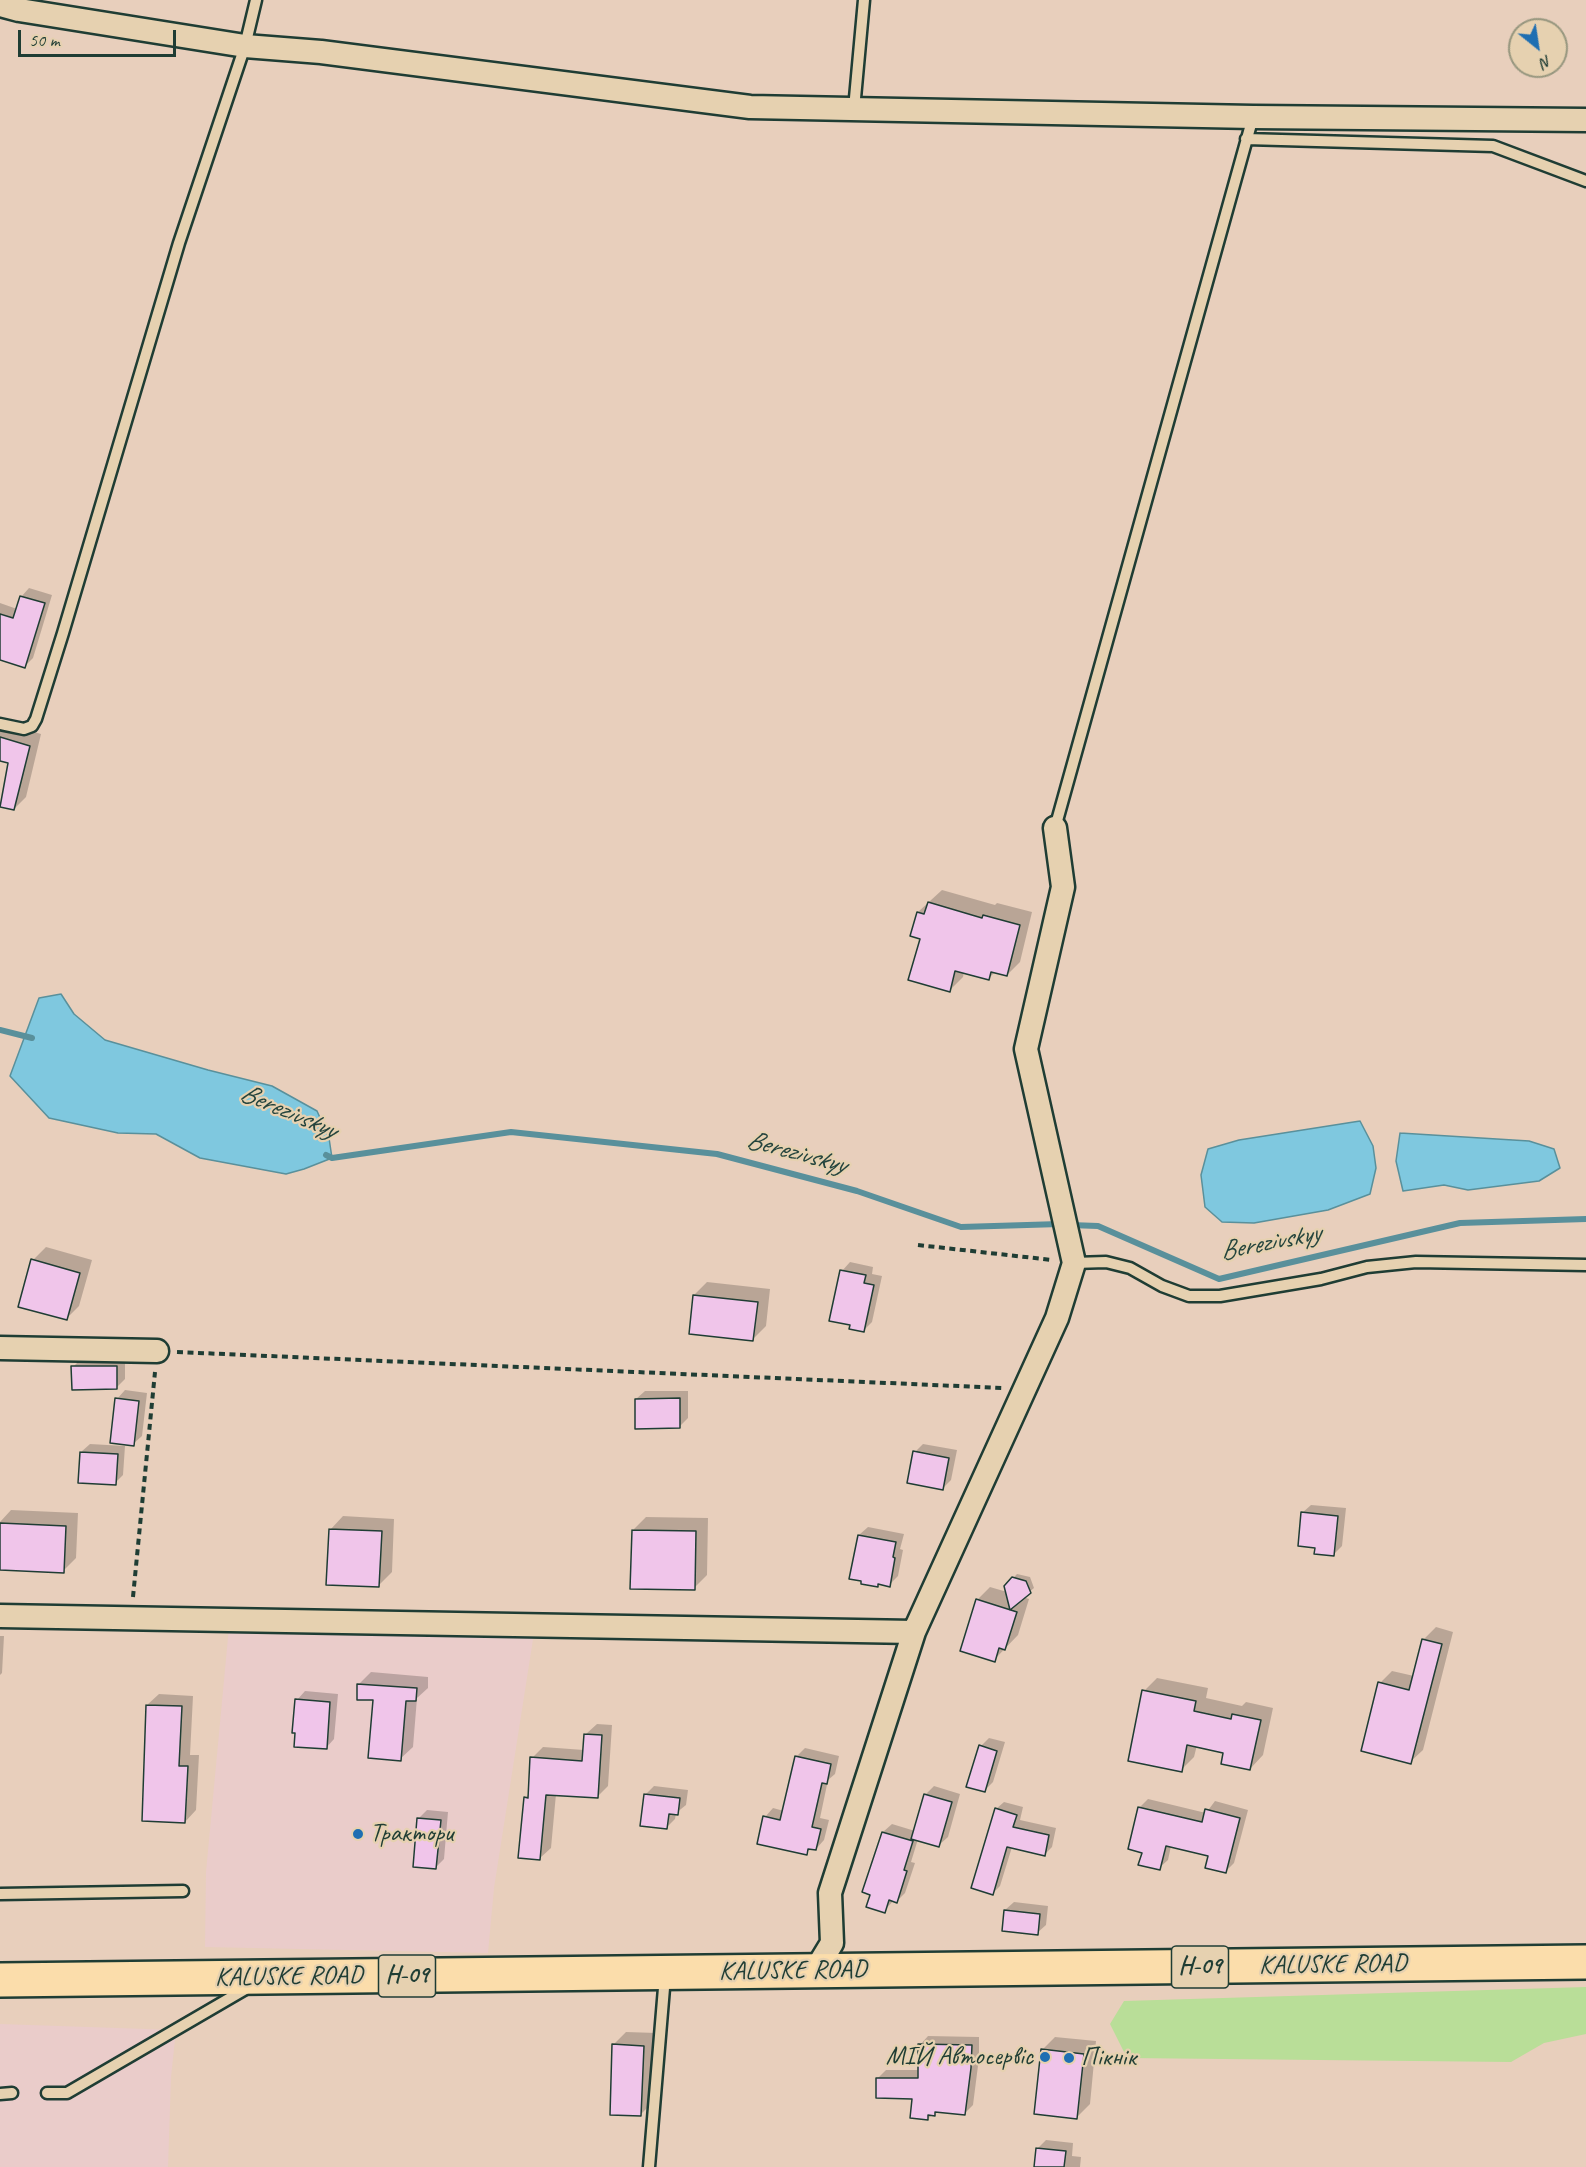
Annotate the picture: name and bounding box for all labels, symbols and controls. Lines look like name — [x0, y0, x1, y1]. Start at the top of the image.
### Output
scale bar — [21, 18, 178, 56]
north arrow — [1508, 18, 1568, 78]
text: 50 m — [29, 29, 60, 51]
text: N — [1537, 51, 1555, 73]
water label: Berezivskyy — [235, 1077, 341, 1147]
water label: Berezivskyy — [743, 1124, 849, 1182]
water label: Berezivskyy — [1217, 1217, 1323, 1269]
place label: Трактори — [370, 1818, 453, 1850]
marker: Трактори — [351, 1827, 365, 1841]
road number: Н-09 — [1172, 1946, 1228, 1988]
street label: KALUSKE ROAD — [1259, 1948, 1407, 1982]
street label: KALUSKE ROAD — [719, 1954, 867, 1988]
road number: Н-09 — [378, 1955, 436, 1997]
street label: KALUSKE ROAD — [215, 1960, 363, 1994]
place label: МІЙ Автосервіс — [886, 2041, 1033, 2073]
place label: Пікнік — [1081, 2042, 1136, 2074]
marker: МІЙ Автосервіс — [1038, 2050, 1052, 2064]
marker: Пікнік — [1062, 2051, 1076, 2065]

